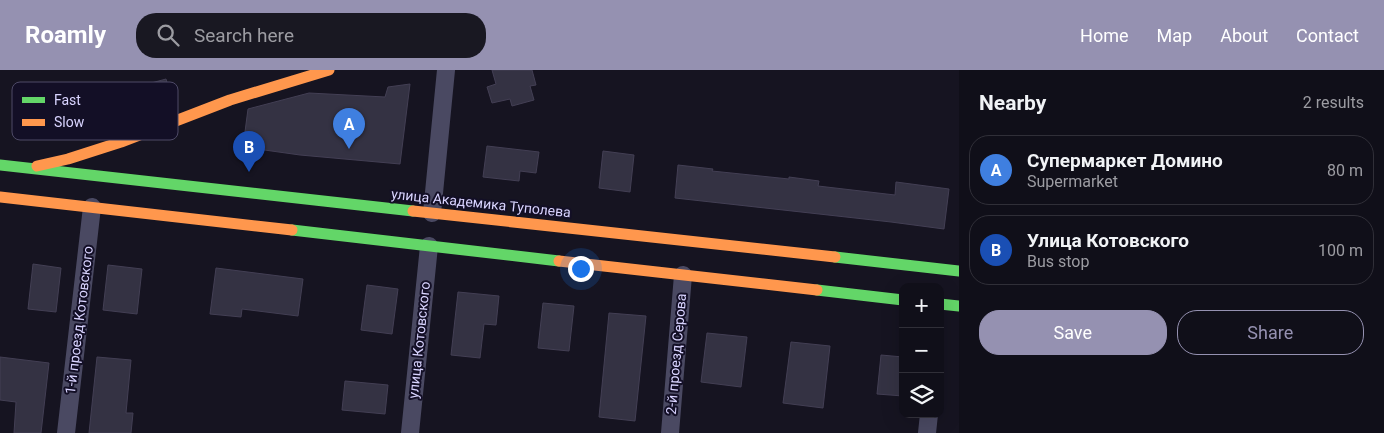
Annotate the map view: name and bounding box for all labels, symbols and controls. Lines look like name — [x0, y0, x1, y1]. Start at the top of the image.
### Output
search box — [136, 13, 486, 58]
text: Roamly — [25, 21, 106, 49]
icon: search — [154, 21, 182, 49]
text: Search here — [194, 24, 294, 47]
text: Home — [1080, 25, 1129, 46]
text: Map — [1157, 25, 1192, 46]
text: About — [1220, 25, 1268, 46]
text: Contact — [1296, 25, 1359, 46]
legend — [12, 82, 178, 140]
text: Nearby — [979, 91, 1046, 115]
text: Fast — [54, 92, 81, 108]
text: 2 results — [1303, 93, 1364, 112]
pin: A — [333, 108, 365, 149]
text: Slow — [54, 114, 85, 130]
pin: B — [233, 131, 265, 172]
text: Супермаркет Домино — [1027, 149, 1223, 172]
text: A — [991, 161, 1001, 180]
text: 80 m — [1327, 161, 1363, 180]
text: Supermarket — [1027, 172, 1118, 191]
street label: улица Академика Туполева — [390, 186, 572, 220]
text: Улица Котовского — [1027, 229, 1189, 252]
text: B — [991, 241, 1001, 260]
text: 100 m — [1318, 241, 1363, 260]
street label: 1-й проезд Котовского — [62, 245, 96, 395]
text: Bus stop — [1027, 252, 1089, 271]
your location — [568, 256, 594, 282]
street label: улица Котовского — [405, 281, 433, 399]
map controls — [899, 283, 944, 418]
button: + — [899, 283, 944, 328]
street label: 2-й проезд Серова — [663, 293, 689, 415]
button: Save — [979, 310, 1167, 355]
button: Share — [1177, 310, 1364, 355]
button: − — [899, 328, 944, 373]
button: layers — [899, 373, 944, 418]

